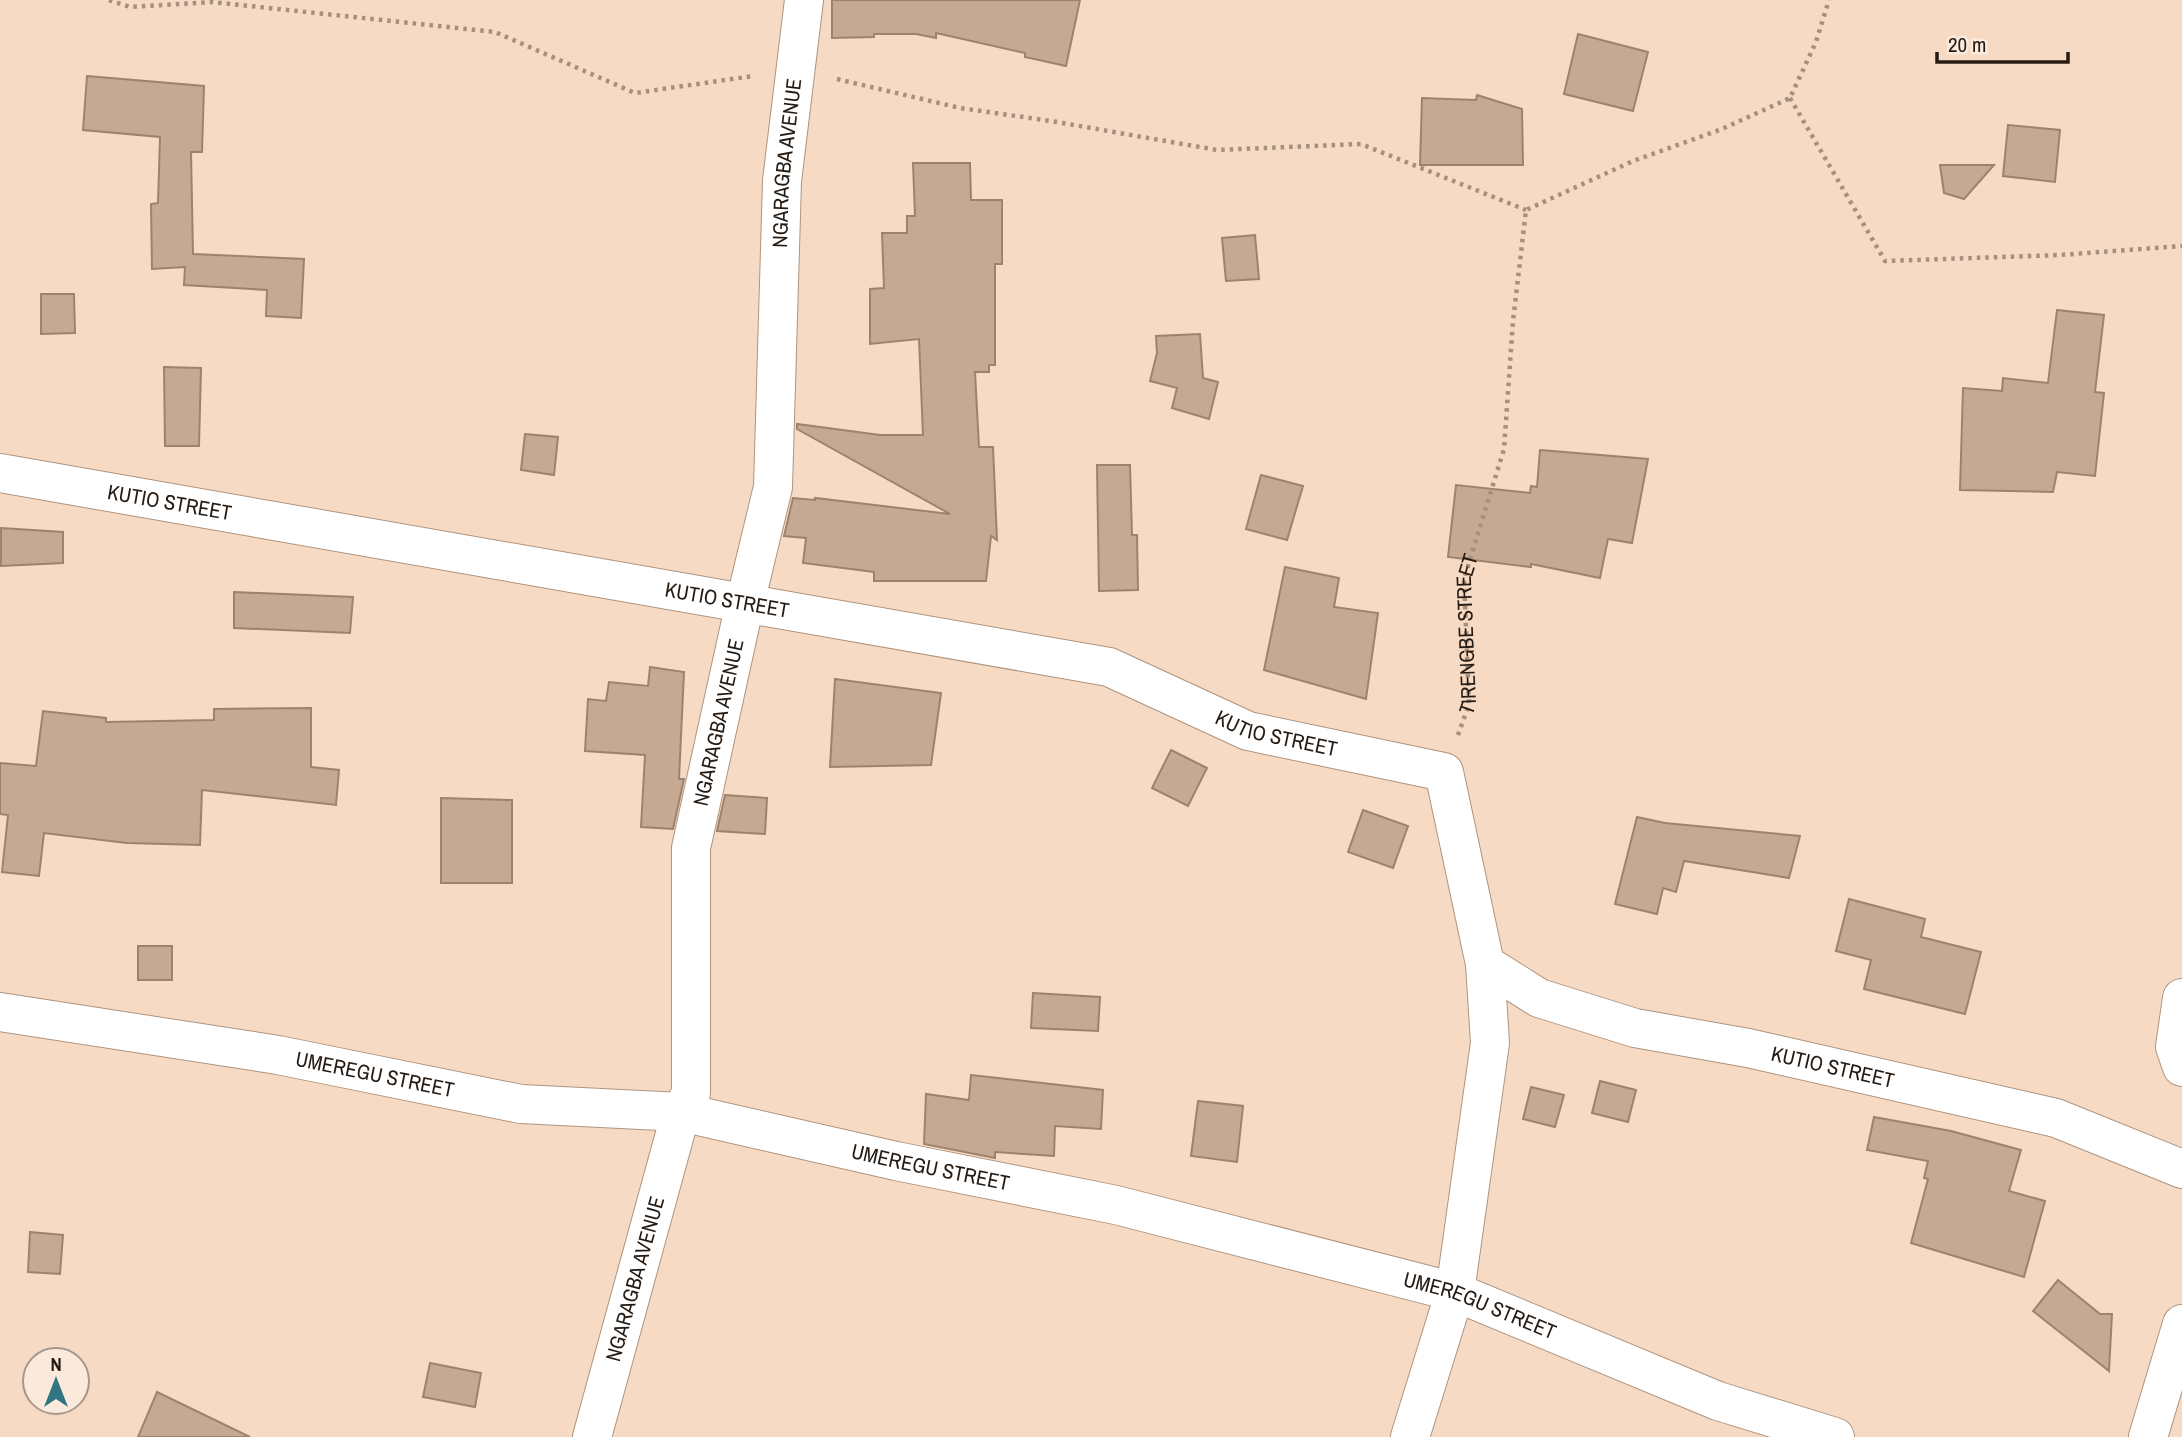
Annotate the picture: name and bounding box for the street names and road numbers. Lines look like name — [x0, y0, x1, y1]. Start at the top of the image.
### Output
street label: NGARAGBA AVENUE — [765, 77, 808, 248]
street label: KUTIO STREET — [105, 477, 234, 527]
street label: TIRENGBE STREET — [1449, 550, 1485, 718]
street label: KUTIO STREET — [663, 575, 792, 625]
street label: NGARAGBA AVENUE — [686, 636, 751, 809]
street label: KUTIO STREET — [1211, 703, 1340, 763]
street label: KUTIO STREET — [1768, 1039, 1898, 1095]
street label: UMEREGU STREET — [293, 1044, 457, 1104]
street label: UMEREGU STREET — [849, 1136, 1013, 1197]
street label: NGARAGBA AVENUE — [598, 1193, 671, 1365]
street label: UMEREGU STREET — [1400, 1264, 1561, 1347]

